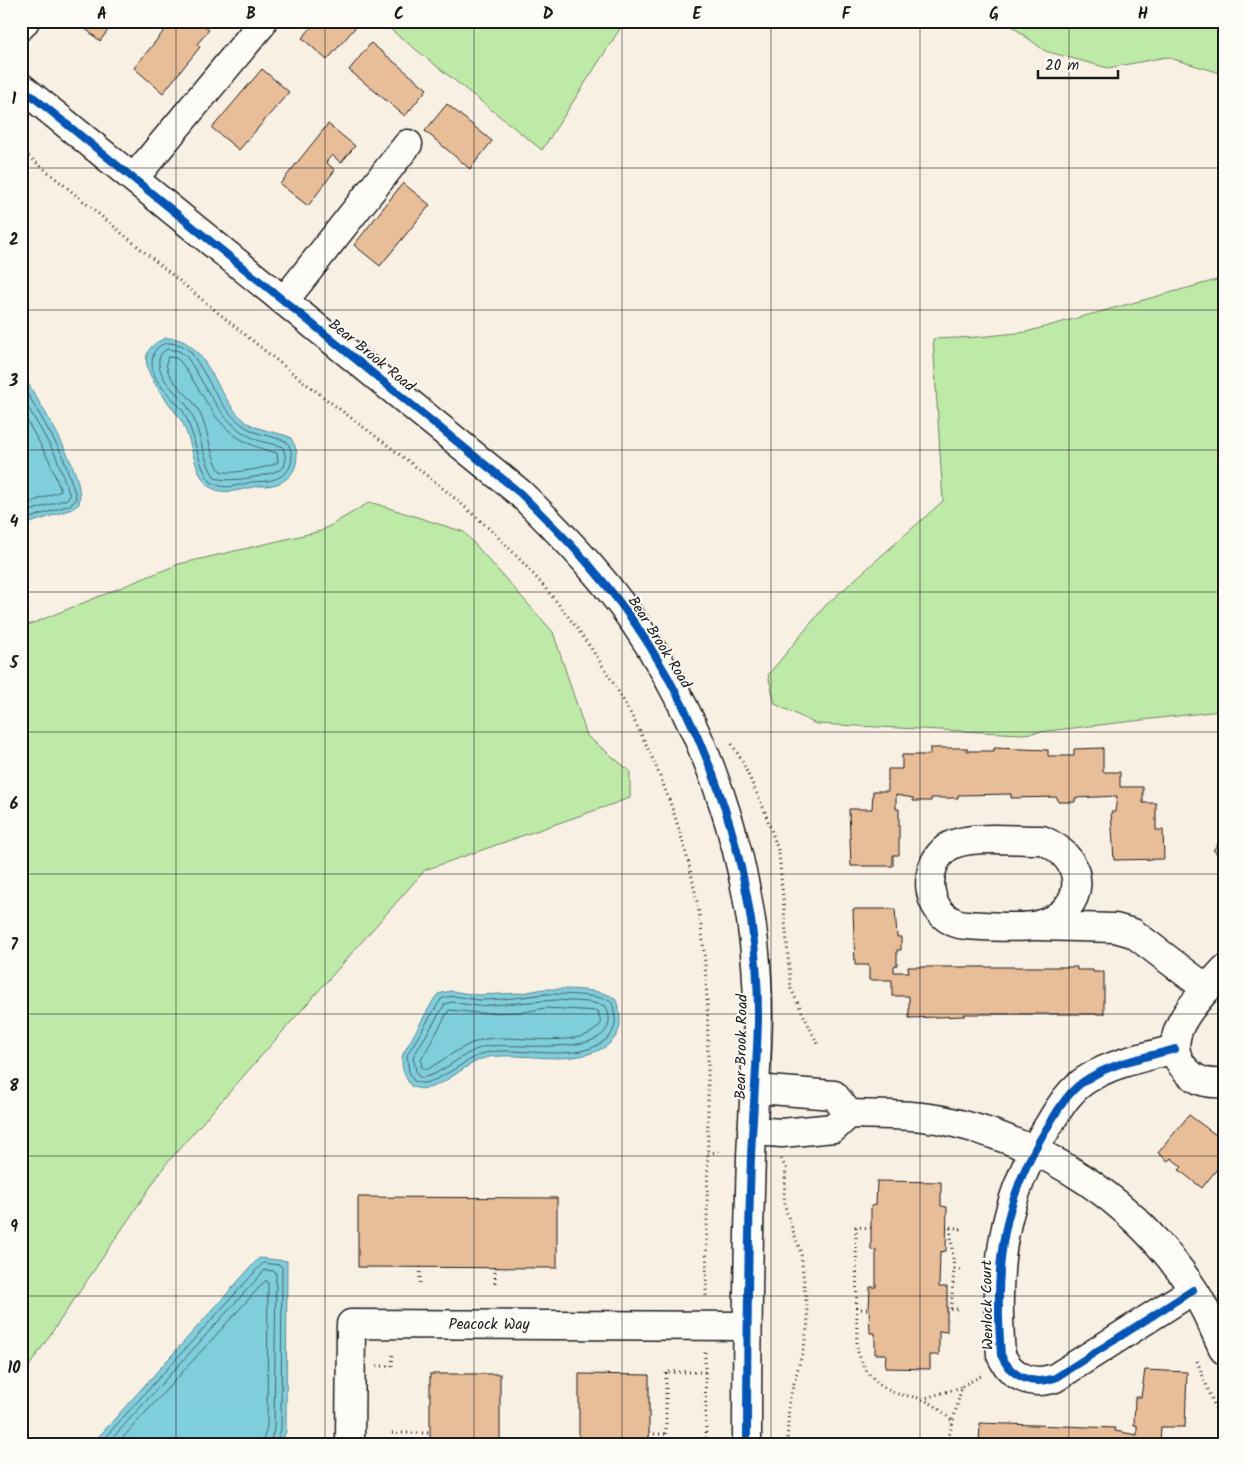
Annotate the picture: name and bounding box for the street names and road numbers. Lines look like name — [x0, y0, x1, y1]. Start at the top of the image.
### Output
street label: Bear Brook Road — [323, 313, 420, 399]
street label: Bear Brook Road — [621, 591, 698, 694]
street label: Bear Brook Road — [729, 994, 755, 1100]
street label: Wenlock Court — [975, 1259, 1001, 1350]
street label: Peacock Way — [449, 1313, 530, 1337]

